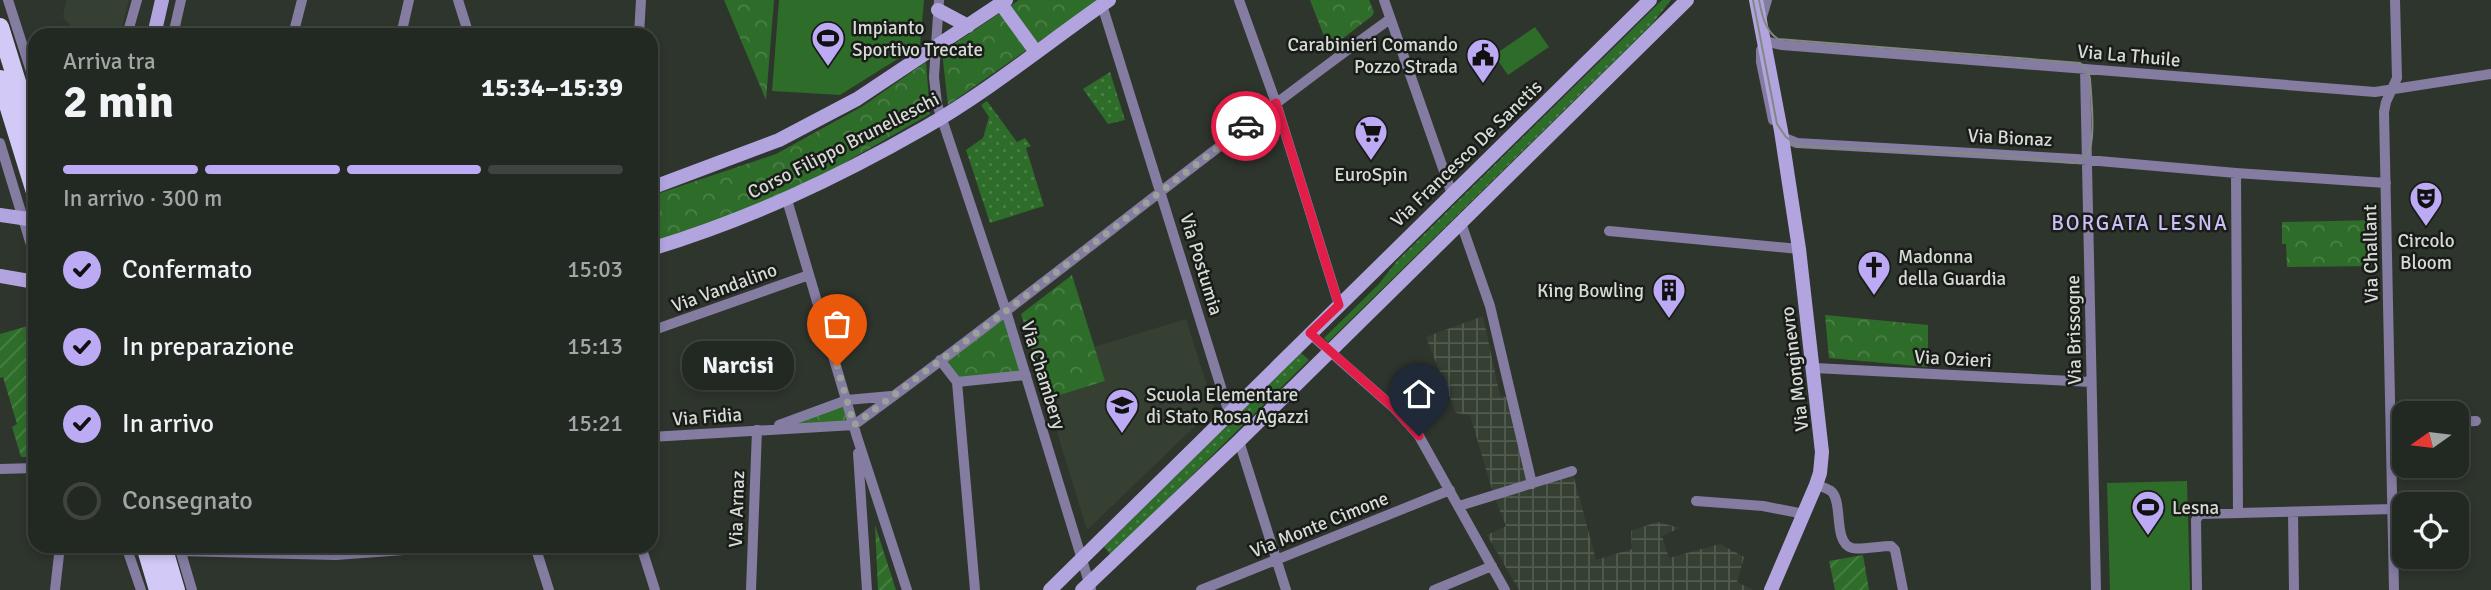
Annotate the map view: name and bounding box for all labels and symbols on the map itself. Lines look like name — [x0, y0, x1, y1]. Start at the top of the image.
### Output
place label: Impianto Sportivo Trecate — [852, 16, 983, 62]
sports icon: Impianto Sportivo Trecate — [809, 19, 847, 68]
place label: Carabinieri Comando Pozzo Strada — [1287, 33, 1458, 79]
public building icon: Carabinieri Comando Pozzo Strada — [1464, 36, 1502, 85]
street label: Via La Thuile — [2076, 40, 2182, 72]
street label: Via Francesco De Sanctis — [1386, 75, 1548, 232]
street label: Corso Filippo Brunelleschi — [744, 87, 943, 205]
courier — [1211, 91, 1281, 161]
supermarket icon: EuroSpin — [1352, 113, 1390, 162]
street label: Via Bionaz — [1967, 124, 2053, 152]
place label: EuroSpin — [1334, 163, 1408, 187]
theatre icon: Circolo Bloom — [2407, 179, 2445, 228]
street label: Via Challant — [2358, 204, 2384, 304]
street label: Via Postumia — [1174, 210, 1228, 318]
district label: BORGATA LESNA — [2051, 210, 2229, 236]
place label: Circolo Bloom — [2397, 229, 2455, 275]
place label: Madonna della Guardia — [1898, 245, 2006, 291]
church icon: Madonna della Guardia — [1855, 248, 1893, 297]
street label: Via Vandalino — [668, 258, 781, 318]
building icon: King Bowling — [1650, 271, 1688, 320]
street label: Via Brissogne — [2061, 275, 2087, 385]
place label: King Bowling — [1537, 279, 1644, 303]
pin — [807, 294, 867, 366]
street label: Via Monginevro — [1775, 305, 1815, 433]
street label: Via Chambery — [1015, 318, 1071, 433]
callout: Narcisi — [683, 342, 795, 390]
street label: Via Ozieri — [1914, 345, 1992, 373]
pin — [1389, 364, 1449, 436]
place label: Scuola Elementare di Stato Rosa Agazzi — [1146, 383, 1309, 429]
school or university icon: Scuola Elementare di Stato Rosa Agazzi — [1103, 386, 1141, 435]
north arrow — [2392, 401, 2469, 478]
street label: Via Fidia — [671, 403, 743, 431]
street label: Via Arnaz — [724, 470, 750, 548]
street label: Via Monte Cimone — [1247, 486, 1392, 564]
sports icon: Lesna — [2129, 488, 2167, 537]
place label: Lesna — [2172, 496, 2219, 520]

